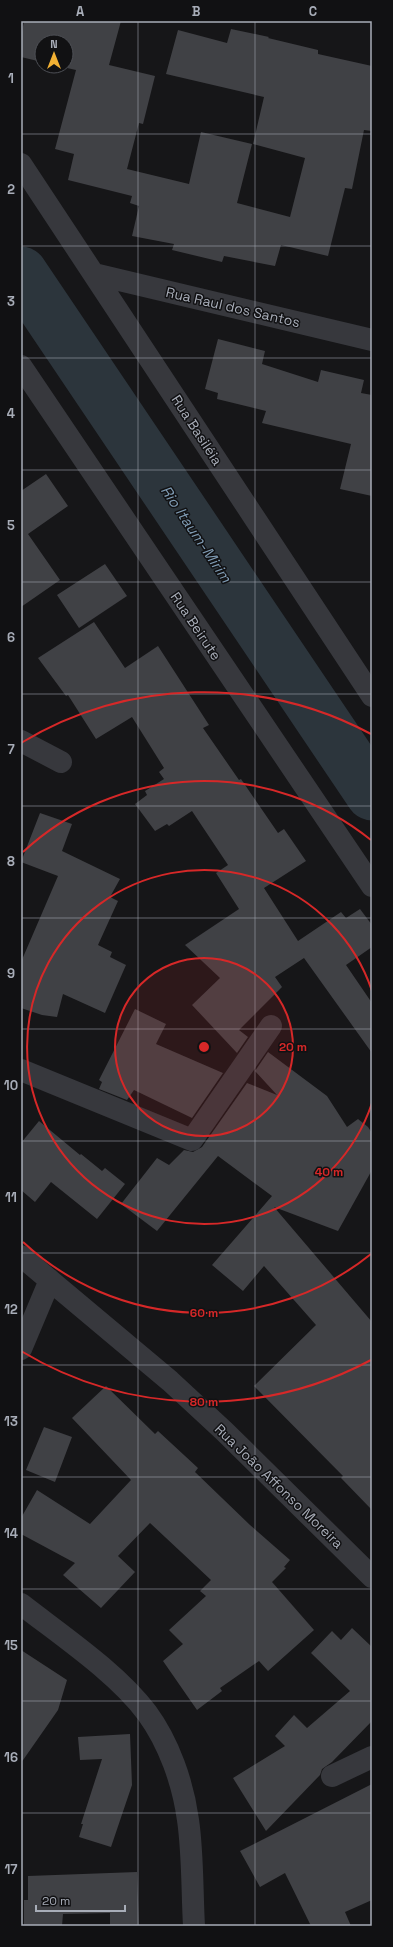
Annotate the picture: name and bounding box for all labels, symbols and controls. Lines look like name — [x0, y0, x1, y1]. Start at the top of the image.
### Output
text: A — [76, 3, 85, 20]
text: B — [192, 3, 201, 20]
text: C — [309, 3, 317, 20]
north arrow — [34, 34, 74, 74]
text: N — [50, 37, 58, 51]
text: 1 — [8, 70, 14, 87]
text: 2 — [7, 181, 15, 198]
street label: Rua Raul dos Santos — [164, 283, 302, 331]
text: 3 — [7, 293, 15, 310]
street label: Rua Basiléia — [168, 391, 226, 469]
text: 4 — [7, 405, 15, 422]
water label: Rio Itaum-Mirim — [157, 482, 236, 587]
text: 5 — [7, 517, 15, 534]
street label: Rua Beirute — [167, 588, 225, 664]
text: 6 — [7, 629, 15, 646]
text: 7 — [7, 741, 15, 758]
text: 8 — [7, 853, 15, 870]
text: 9 — [7, 965, 15, 982]
text: 20 m — [279, 1039, 307, 1055]
centre of rings — [197, 1040, 211, 1054]
text: 10 — [4, 1077, 18, 1094]
text: 40 m — [315, 1164, 343, 1180]
text: 11 — [5, 1189, 17, 1206]
text: 12 — [4, 1301, 18, 1318]
text: 60 m — [190, 1305, 218, 1321]
text: 80 m — [190, 1394, 218, 1410]
text: 13 — [4, 1413, 18, 1430]
street label: Rua João Affonso Moreira — [211, 1420, 347, 1552]
text: 14 — [4, 1525, 18, 1542]
text: 15 — [4, 1637, 18, 1654]
text: 16 — [4, 1749, 18, 1766]
text: 17 — [4, 1861, 18, 1878]
scale bar — [36, 1887, 125, 1913]
text: 20 m — [42, 1893, 70, 1909]

